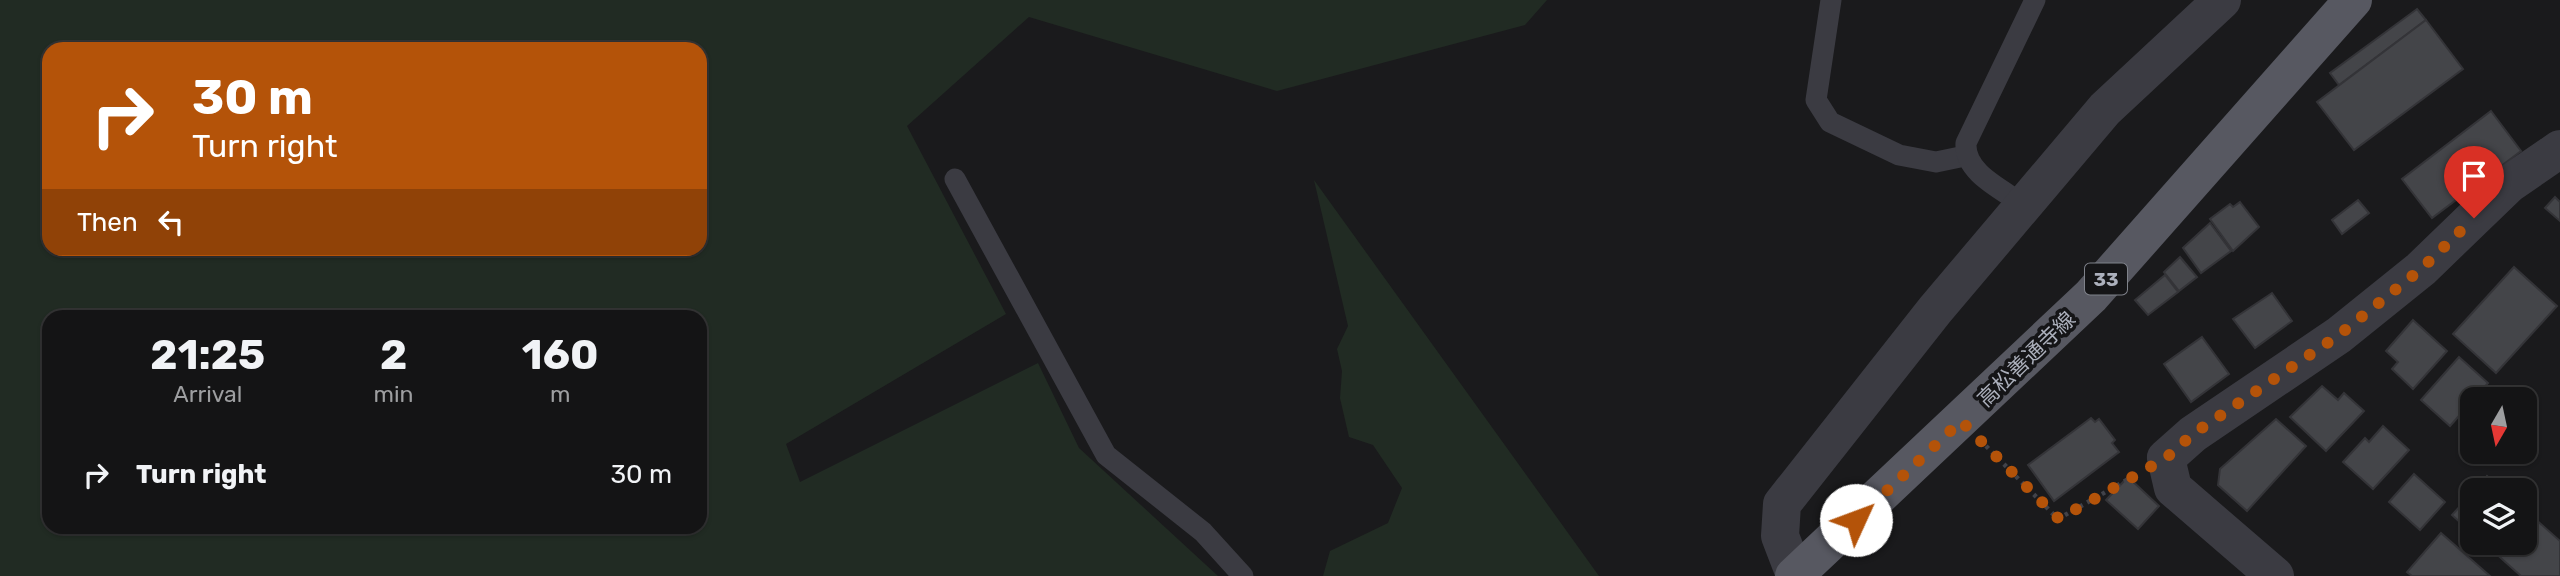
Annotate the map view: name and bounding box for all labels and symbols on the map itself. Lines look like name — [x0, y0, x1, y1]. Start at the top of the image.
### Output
pin — [2444, 146, 2504, 218]
road number: 33 — [2085, 264, 2127, 294]
street label: 高松善通寺線 — [1972, 306, 2080, 412]
north arrow — [2460, 387, 2538, 464]
position arrow — [1819, 483, 1893, 557]

